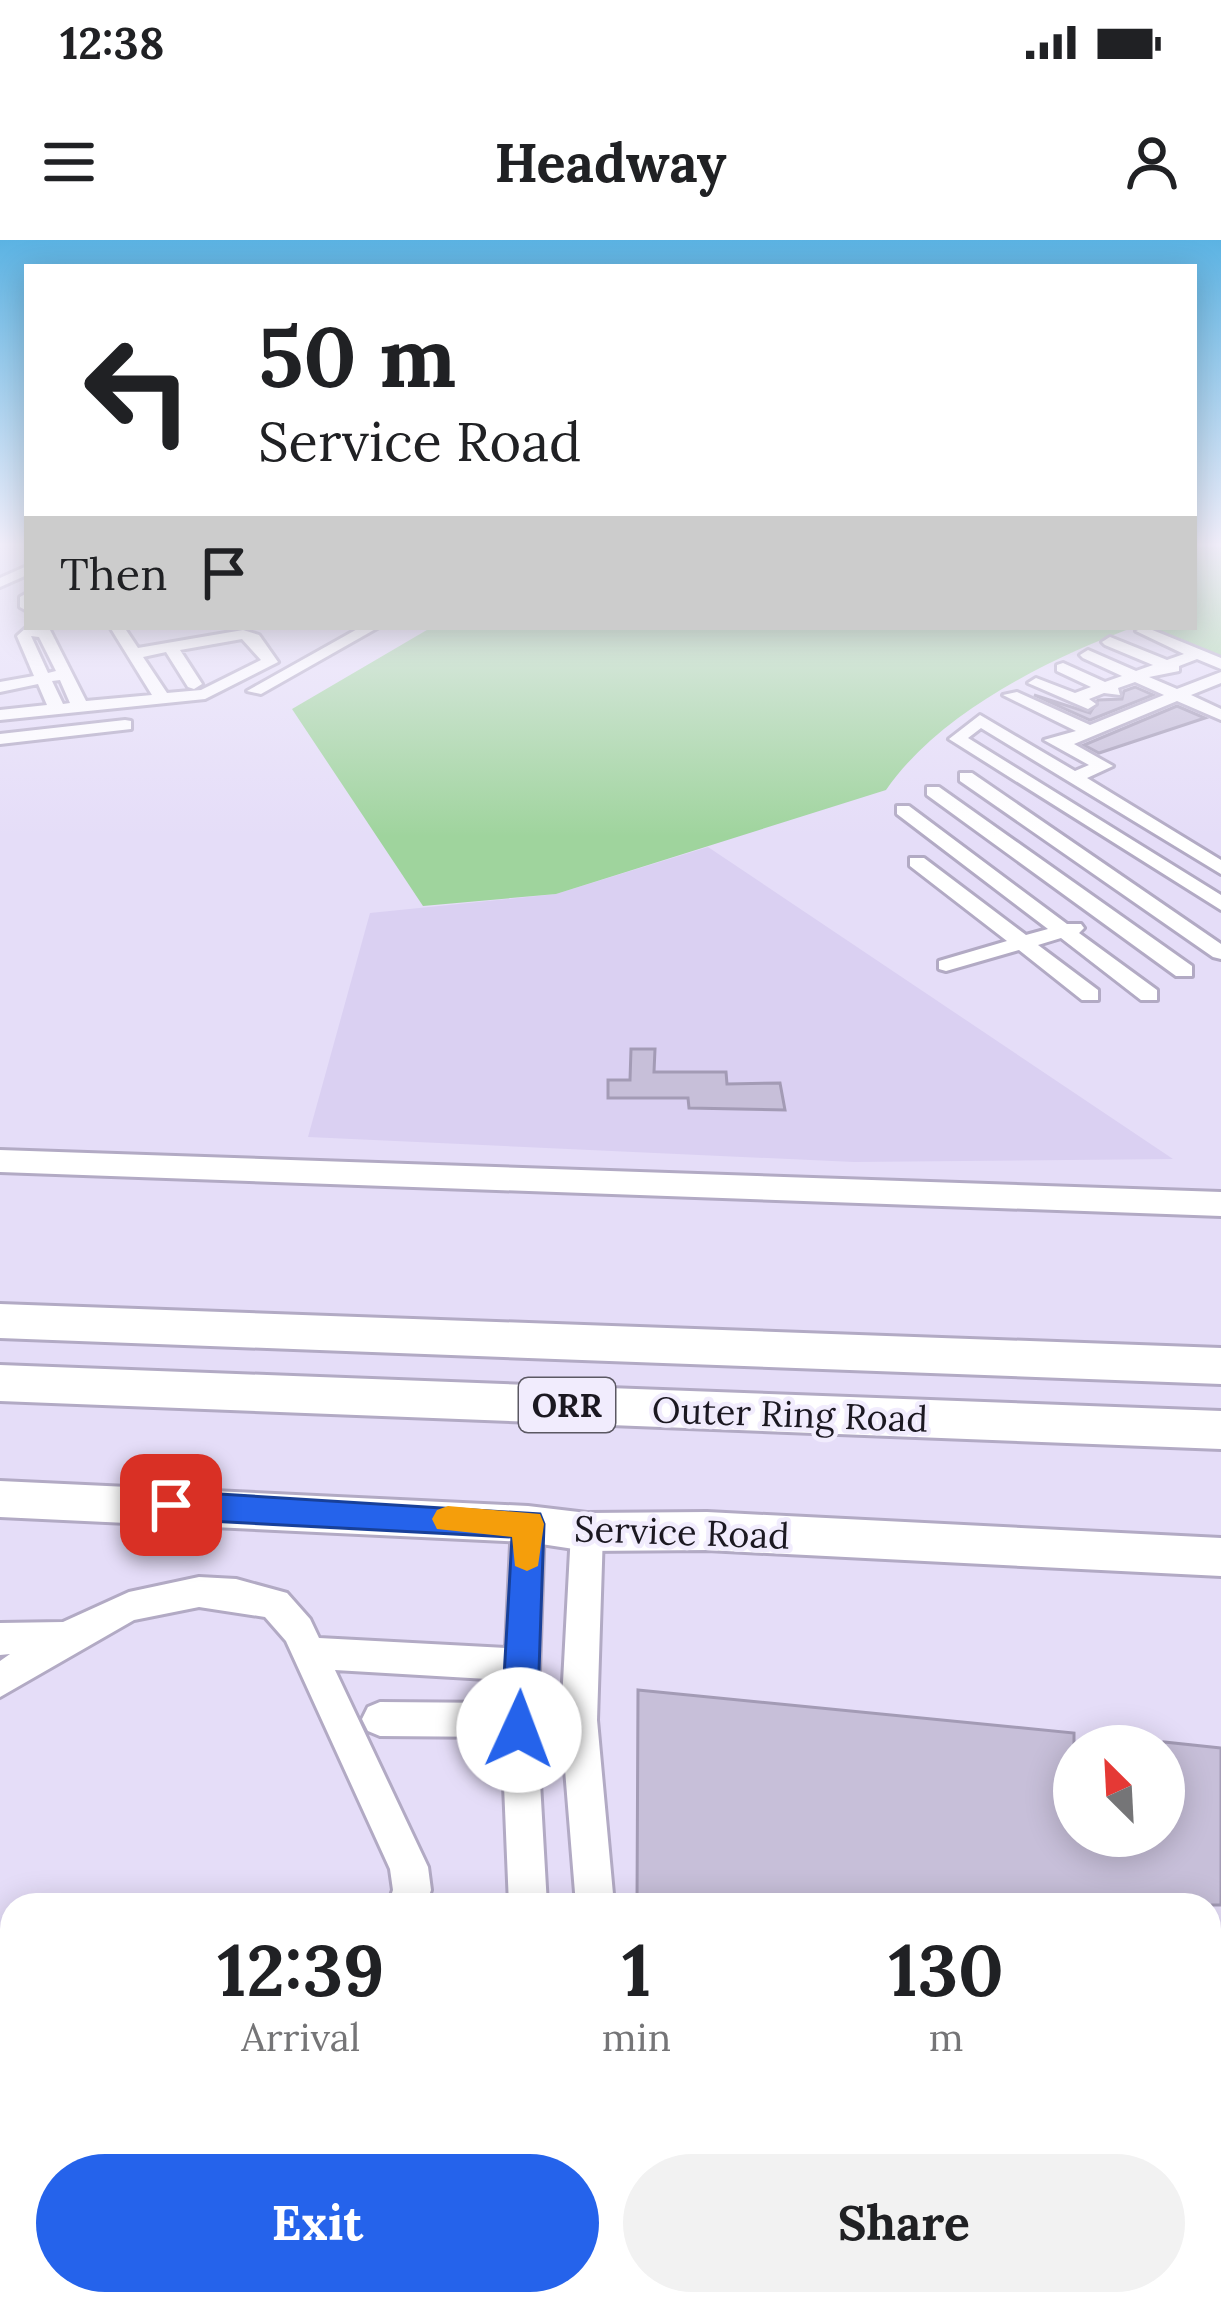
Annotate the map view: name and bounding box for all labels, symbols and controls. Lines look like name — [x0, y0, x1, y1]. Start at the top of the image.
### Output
text: 12:38 — [60, 14, 164, 71]
text: Headway — [494, 128, 727, 197]
icon: menu — [36, 129, 102, 195]
icon: person — [1119, 129, 1185, 195]
text: 50 m — [258, 302, 456, 410]
icon: left — [60, 312, 216, 468]
text: Service Road — [258, 407, 581, 476]
icon: arrive — [191, 540, 257, 606]
text: Then — [60, 545, 167, 602]
road number: ORR — [519, 1378, 615, 1432]
street label: Outer Ring Road — [651, 1386, 929, 1442]
pin — [120, 1454, 222, 1556]
icon: arrive — [138, 1472, 204, 1538]
street label: Service Road — [573, 1505, 791, 1559]
position arrow — [456, 1667, 582, 1793]
north arrow — [1053, 1725, 1185, 1857]
map controls — [1053, 1725, 1185, 1857]
text: 12:39 — [217, 1924, 385, 2016]
text: 1 — [622, 1924, 651, 2016]
text: 130 — [888, 1924, 1004, 2016]
text: Arrival — [241, 2012, 360, 2062]
text: min — [602, 2012, 671, 2062]
text: m — [929, 2012, 964, 2062]
button: Exit — [36, 2154, 599, 2292]
button: Share — [623, 2154, 1185, 2292]

